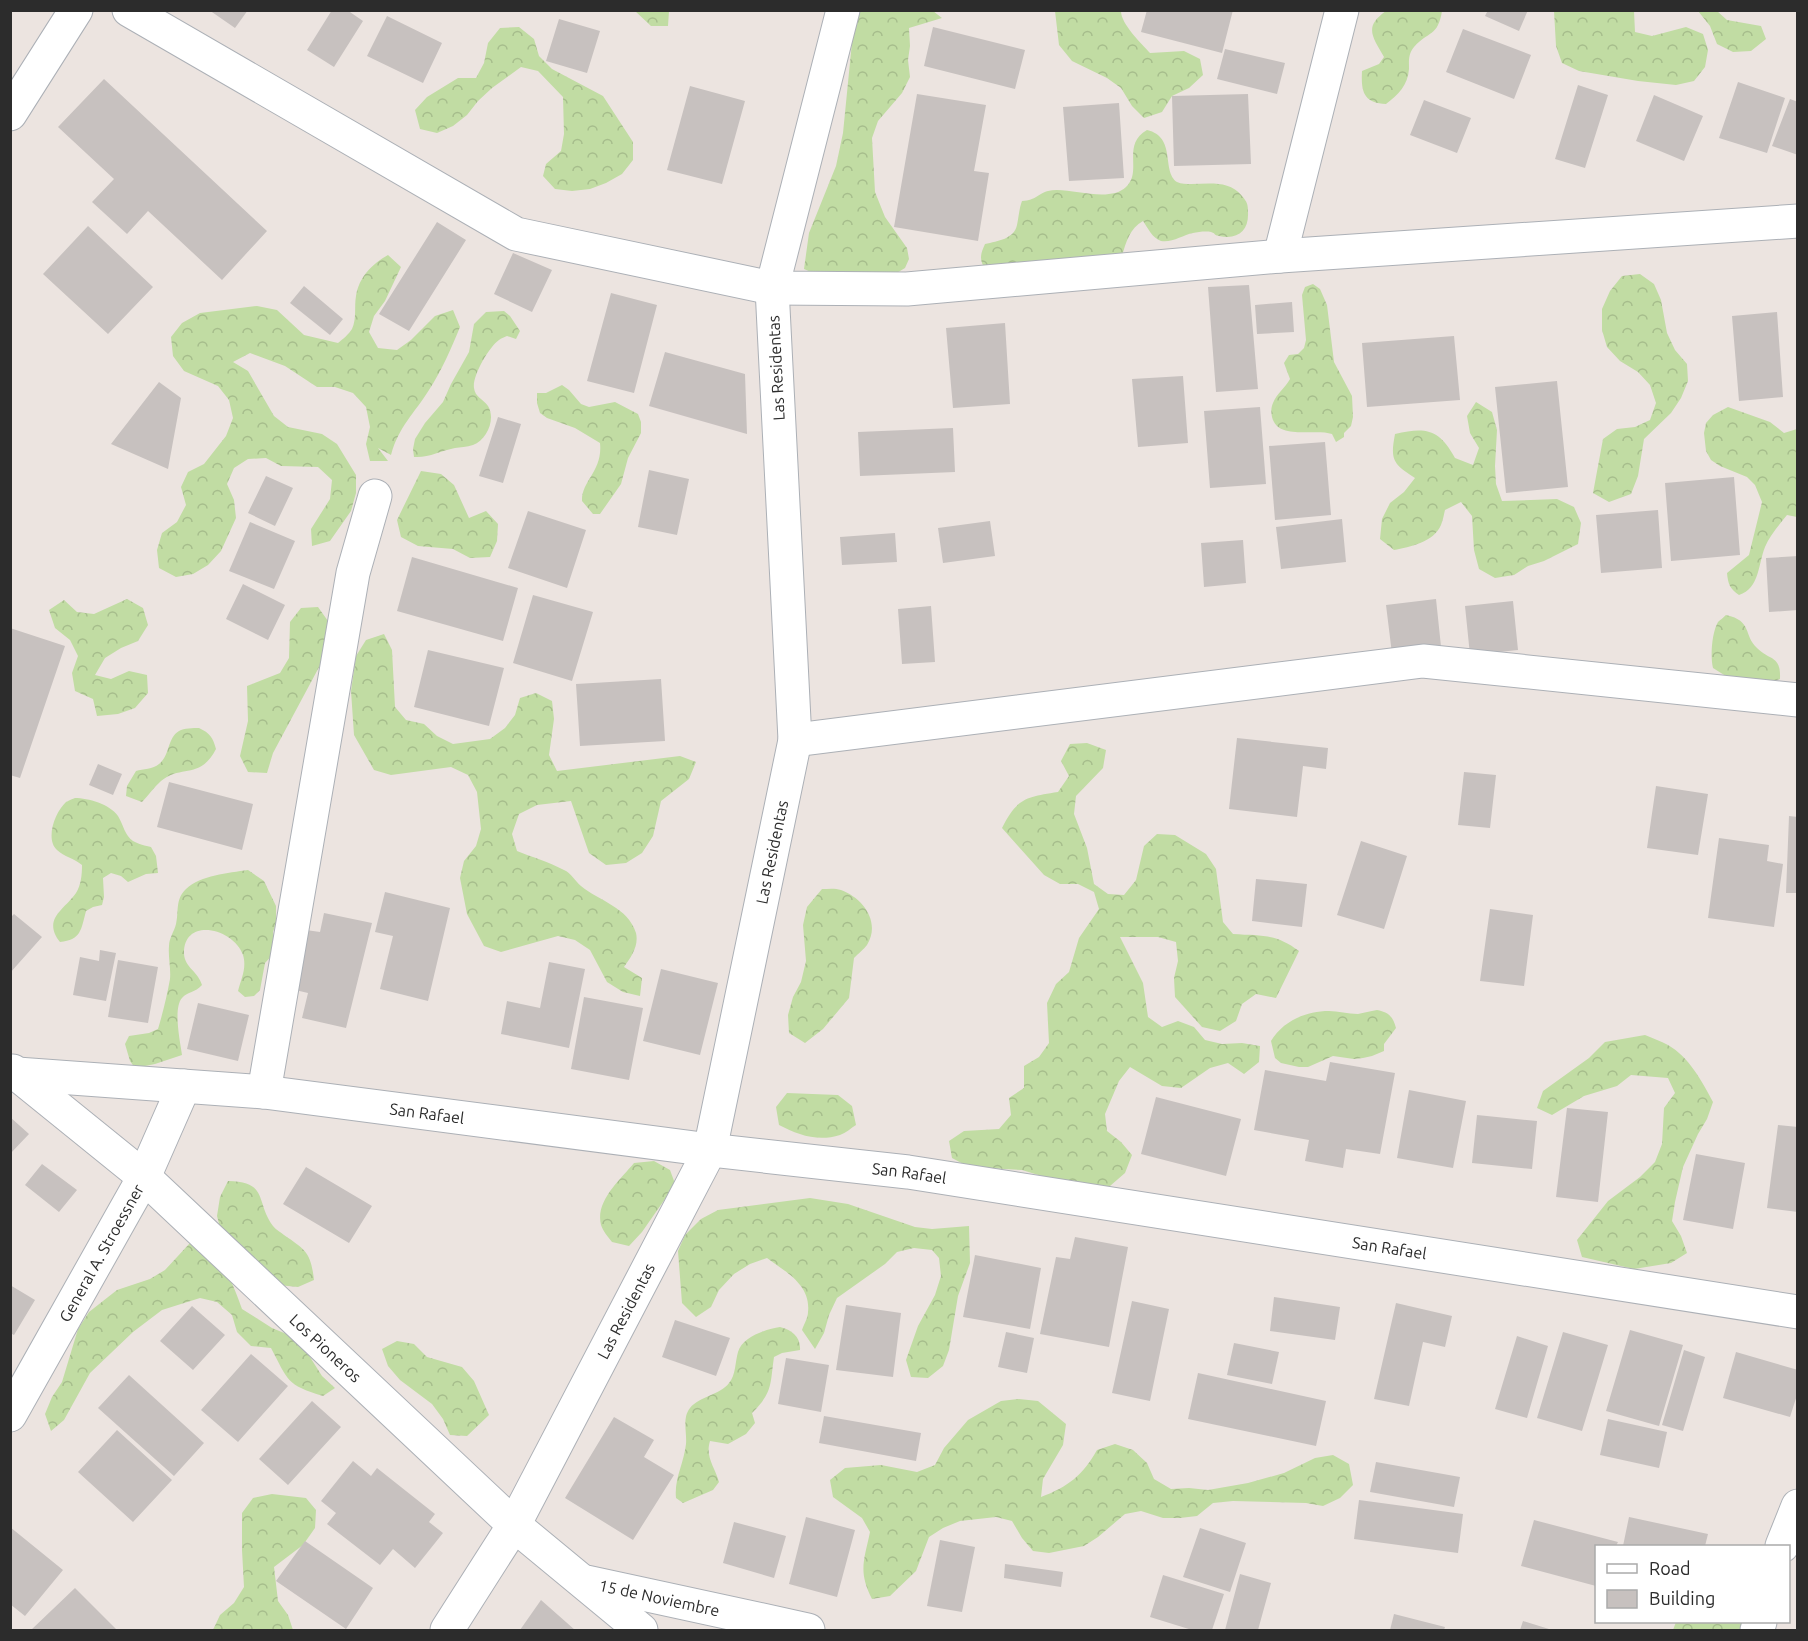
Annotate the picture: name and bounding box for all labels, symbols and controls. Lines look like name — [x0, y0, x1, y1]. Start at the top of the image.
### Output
street label: Las Residentas — [764, 315, 788, 421]
street label: Las Residentas — [752, 799, 791, 905]
street label: San Rafael — [389, 1099, 465, 1127]
street label: San Rafael — [871, 1159, 948, 1187]
street label: General A. Stroessner — [55, 1181, 147, 1325]
street label: San Rafael — [1351, 1233, 1428, 1262]
street label: Las Residentas — [593, 1260, 658, 1362]
street label: Los Pioneros — [286, 1310, 365, 1386]
legend — [1595, 1545, 1790, 1623]
text: Road — [1649, 1558, 1691, 1578]
street label: 15 de Noviembre — [597, 1576, 721, 1620]
text: Building — [1649, 1588, 1715, 1608]

